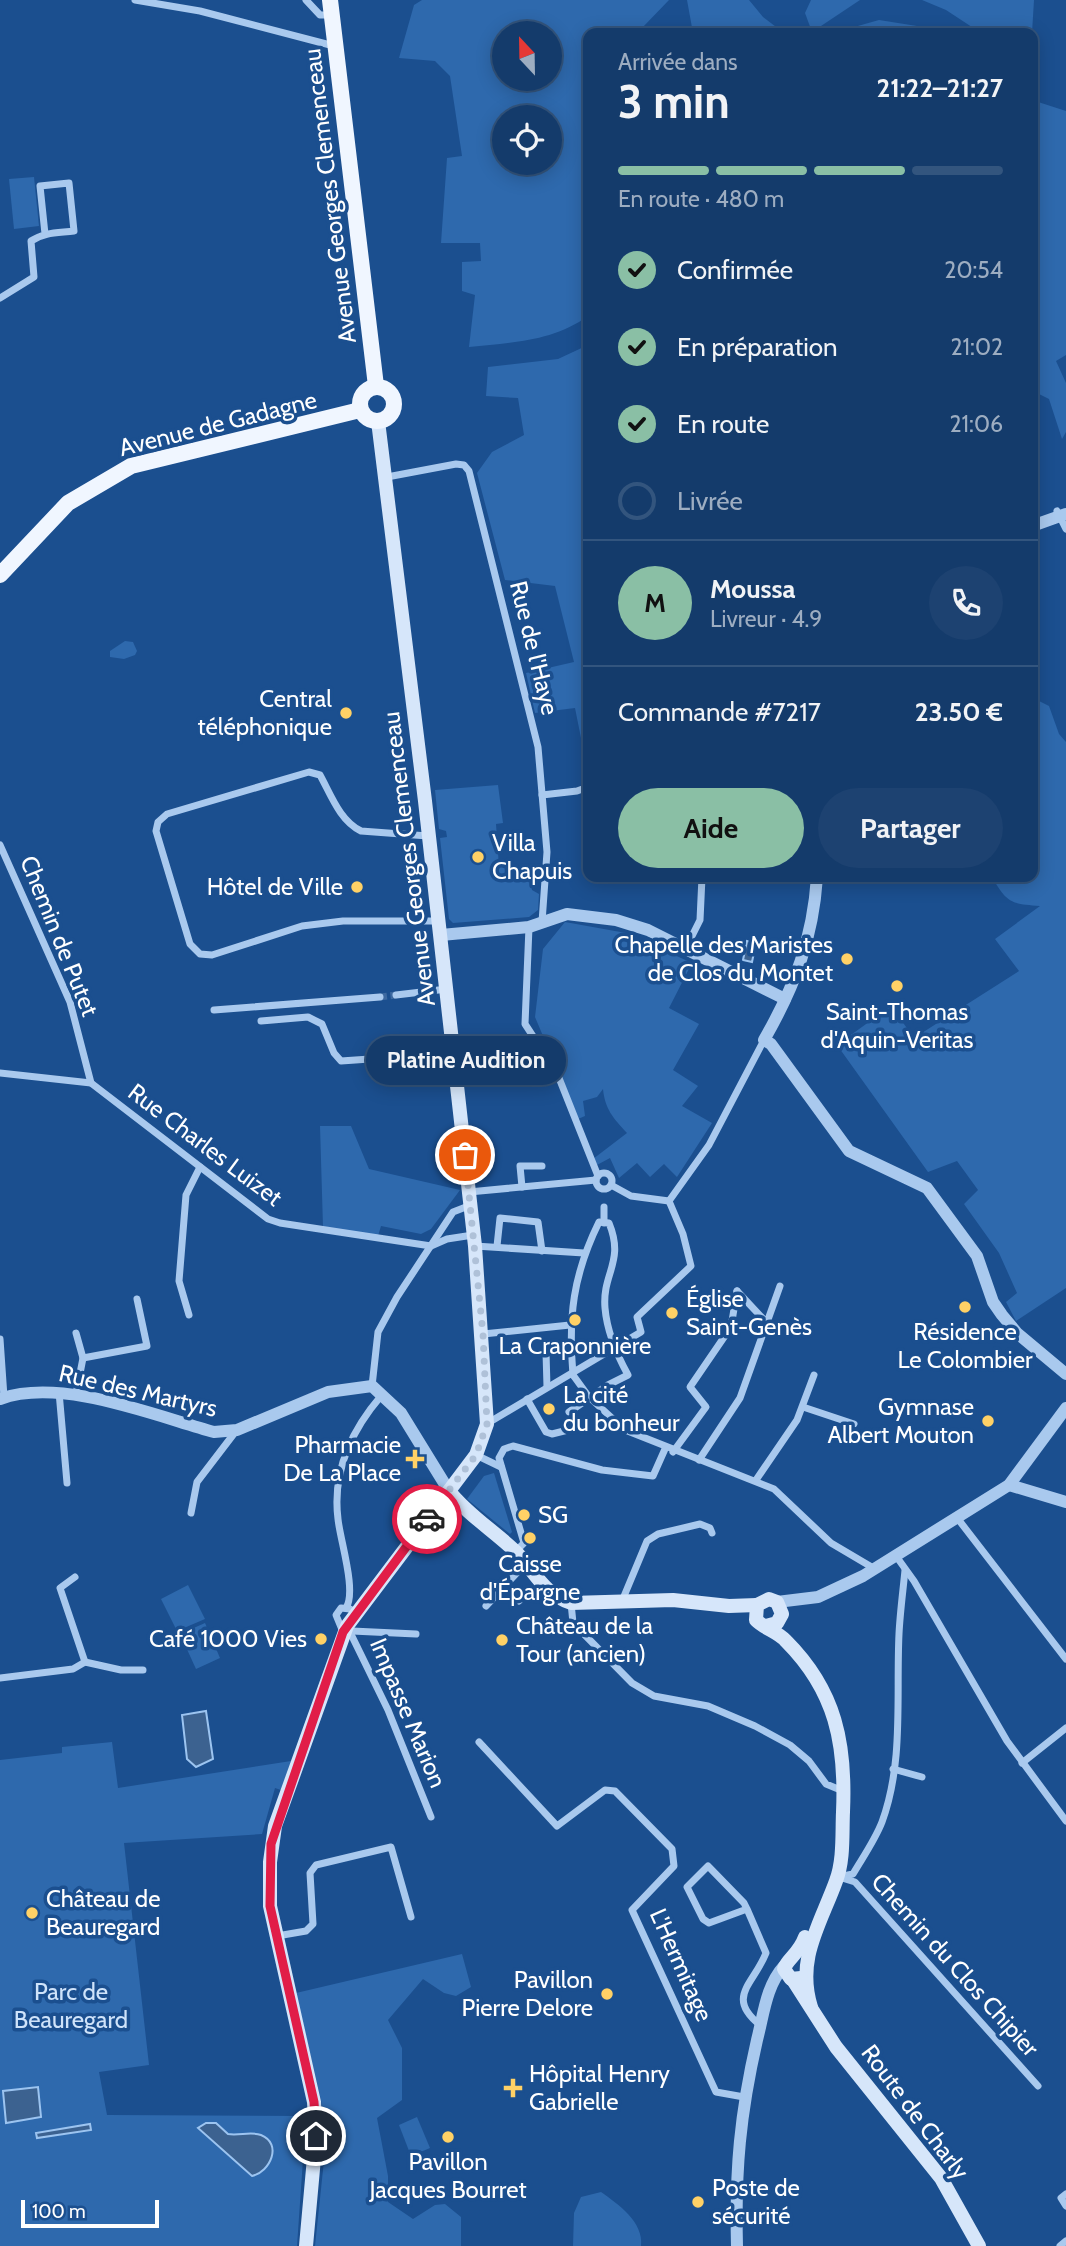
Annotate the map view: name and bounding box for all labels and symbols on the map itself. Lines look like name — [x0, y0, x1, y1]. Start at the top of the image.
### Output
north arrow — [492, 21, 562, 91]
street label: Avenue Georges Clemenceau — [297, 47, 362, 345]
street label: Avenue de Gadagne — [116, 385, 320, 462]
street label: Rue de l'Haye — [504, 578, 565, 718]
place label: Central téléphonique — [198, 684, 332, 741]
marker: Central téléphonique — [338, 705, 354, 721]
street label: Avenue Georges Clemenceau — [376, 710, 441, 1008]
place label: Villa Chapuis — [492, 828, 572, 885]
marker: Villa Chapuis — [470, 849, 486, 865]
street label: Chemin de Putet — [14, 851, 105, 1020]
place label: Hôtel de Ville — [207, 872, 343, 901]
marker: Hôtel de Ville — [349, 879, 365, 895]
place label: Chapelle des Maristes de Clos du Montet — [615, 930, 833, 987]
marker: Chapelle des Maristes de Clos du Montet — [839, 951, 855, 967]
marker: Saint-Thomas d'Aquin-Veritas — [889, 978, 905, 994]
place label: Saint-Thomas d'Aquin-Veritas — [821, 997, 973, 1054]
callout: Platine Audition — [365, 1036, 565, 1085]
street label: Rue Charles Luizet — [123, 1077, 288, 1212]
pin — [435, 1125, 495, 1185]
place label: Église Saint-Genès — [686, 1284, 812, 1341]
marker: Résidence Le Colombier — [957, 1299, 973, 1315]
marker: Église Saint-Genès — [664, 1305, 680, 1321]
marker: La Craponnière — [567, 1312, 583, 1328]
place label: Résidence Le Colombier — [897, 1317, 1033, 1374]
place label: La Craponnière — [499, 1331, 651, 1360]
street label: Rue des Martyrs — [56, 1358, 220, 1423]
place label: La cité du bonheur — [563, 1380, 680, 1437]
place label: Gymnase Albert Mouton — [827, 1392, 974, 1449]
marker: La cité du bonheur — [541, 1401, 557, 1417]
marker: Gymnase Albert Mouton — [980, 1413, 996, 1429]
place label: Pharmacie De La Place — [283, 1430, 401, 1487]
marker: Pharmacie De La Place — [407, 1451, 423, 1467]
courier — [392, 1484, 462, 1554]
place label: SG — [538, 1500, 568, 1529]
marker: SG — [516, 1507, 532, 1523]
marker: Caisse d'Épargne — [522, 1530, 538, 1546]
place label: Caisse d'Épargne — [480, 1549, 580, 1606]
place label: Château de la Tour (ancien) — [516, 1611, 654, 1668]
place label: Café 1000 Vies — [149, 1624, 307, 1653]
marker: Café 1000 Vies — [313, 1631, 329, 1647]
marker: Château de la Tour (ancien) — [494, 1632, 510, 1648]
street label: Impasse Marion — [364, 1634, 453, 1792]
street label: Chemin du Clos Chipier — [866, 1867, 1046, 2063]
place label: Château de Beauregard — [46, 1884, 160, 1941]
street label: L'Hermitage — [644, 1904, 719, 2026]
marker: Château de Beauregard — [24, 1905, 40, 1921]
place label: Pavillon Pierre Delore — [462, 1965, 593, 2022]
park label: Parc de Beauregard — [14, 1977, 128, 2034]
marker: Pavillon Pierre Delore — [599, 1986, 615, 2002]
street label: Route de Charly — [855, 2039, 975, 2185]
place label: Hôpital Henry Gabrielle — [529, 2059, 670, 2116]
marker: Hôpital Henry Gabrielle — [503, 2078, 523, 2098]
pin — [286, 2106, 346, 2166]
marker: Pavillon Jacques Bourret — [440, 2129, 456, 2145]
place label: Pavillon Jacques Bourret — [368, 2147, 527, 2204]
place label: Poste de sécurité — [712, 2173, 800, 2230]
marker: Poste de sécurité — [690, 2194, 706, 2210]
scale bar — [21, 2197, 159, 2229]

